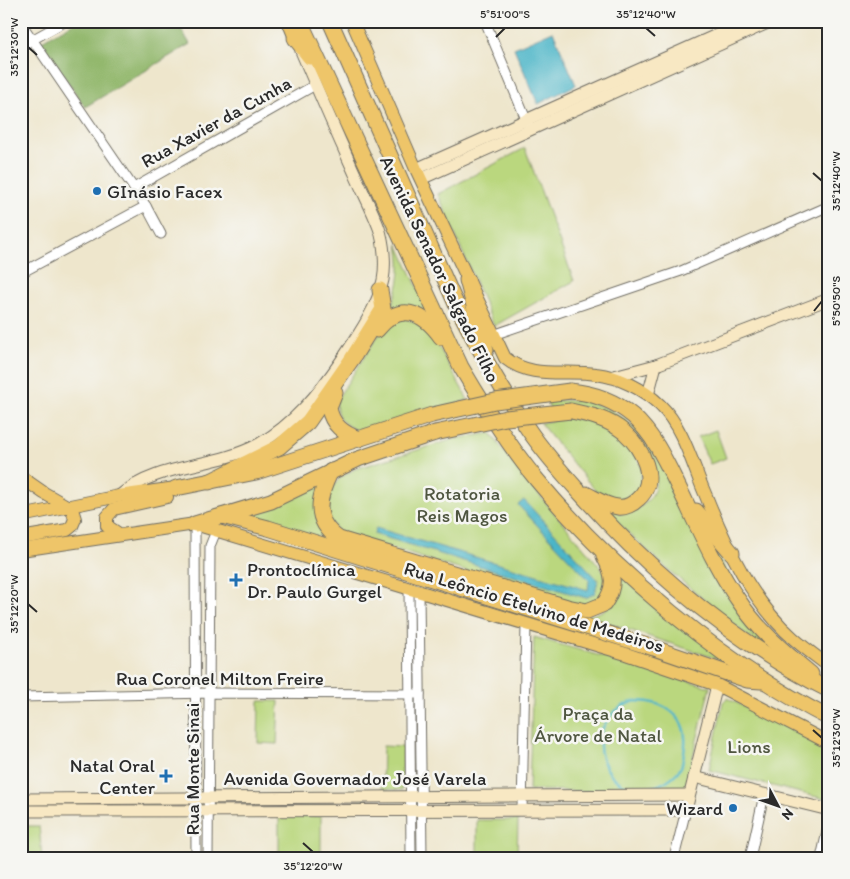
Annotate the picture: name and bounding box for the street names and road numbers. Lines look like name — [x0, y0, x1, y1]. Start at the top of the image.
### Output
street label: Rua Xavier da Cunha — [137, 71, 295, 173]
street label: Avenida Senador Salgado Filho — [375, 152, 505, 386]
street label: Rua Leôncio Etelvino de Medeiros — [401, 556, 667, 658]
street label: Rua Coronel Milton Freire — [116, 667, 324, 690]
street label: Rua Monte Sinai — [181, 703, 204, 835]
street label: Avenida Governador José Varela — [224, 767, 486, 790]

